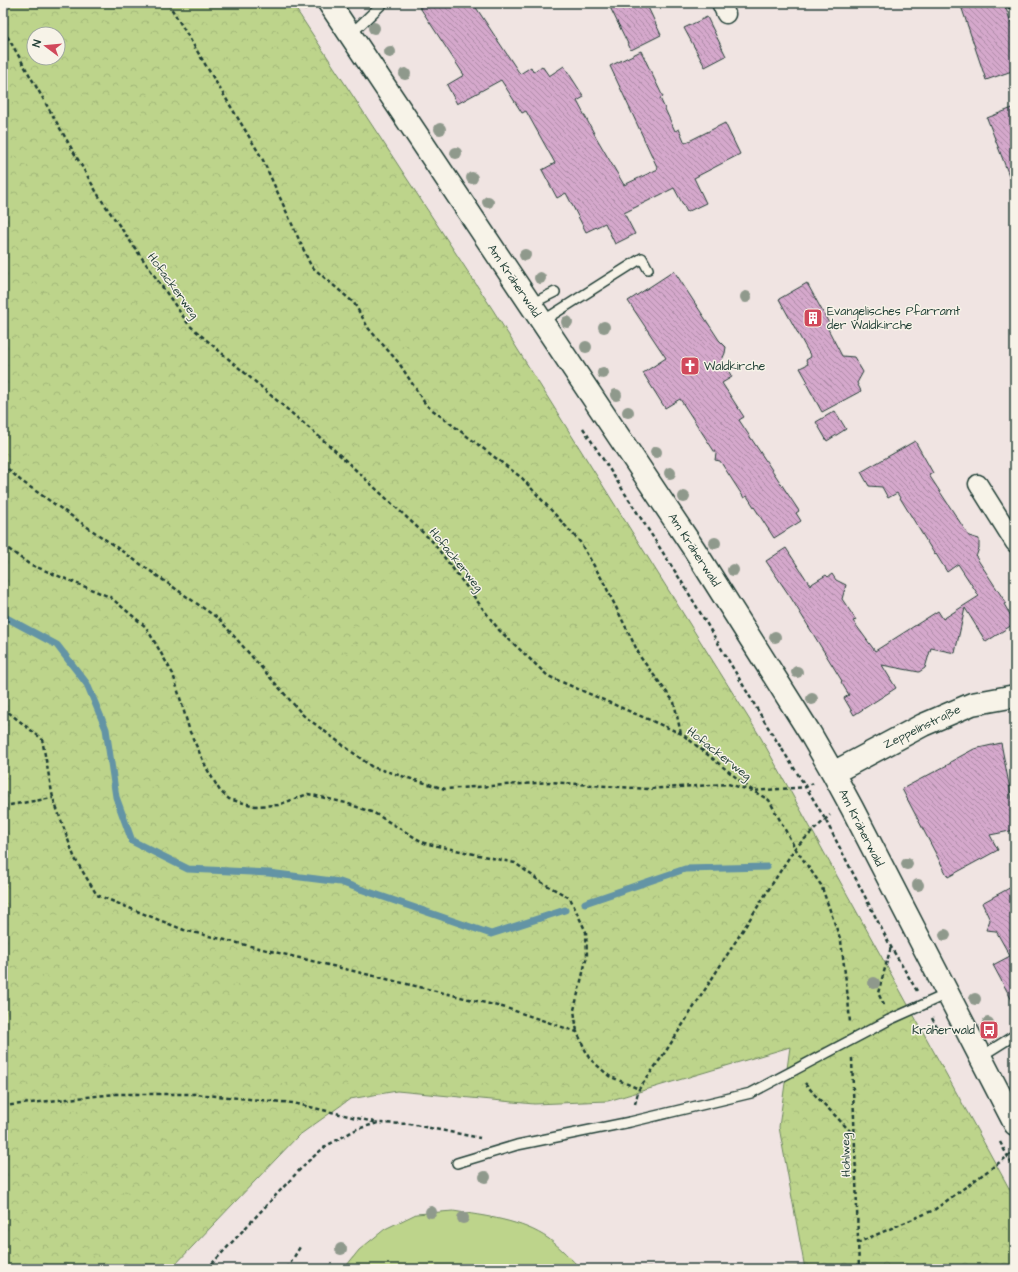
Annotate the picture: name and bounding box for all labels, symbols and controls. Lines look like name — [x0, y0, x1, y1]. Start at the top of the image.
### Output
north arrow — [26, 26, 66, 66]
text: N — [29, 38, 45, 49]
street label: Am Kräherwald — [483, 241, 545, 321]
street label: Hofackerweg — [142, 250, 203, 323]
place label: Evangelisches Pfarramt der Waldkirche — [827, 303, 960, 334]
building icon: Evangelisches Pfarramt der Waldkirche — [802, 307, 824, 329]
church icon: Waldkirche — [679, 355, 701, 377]
place label: Waldkirche — [704, 358, 766, 375]
street label: Am Kräherwald — [664, 510, 724, 590]
street label: Hofackerweg — [424, 524, 487, 596]
street label: Zeppelinstraße — [880, 701, 964, 753]
street label: Hofackerweg — [683, 723, 755, 785]
street label: Am Kräherwald — [834, 786, 888, 870]
bus stop icon: Kräherwald — [978, 1019, 1000, 1041]
place label: Kräherwald — [912, 1022, 975, 1039]
street label: Hohlweg — [837, 1133, 856, 1177]

